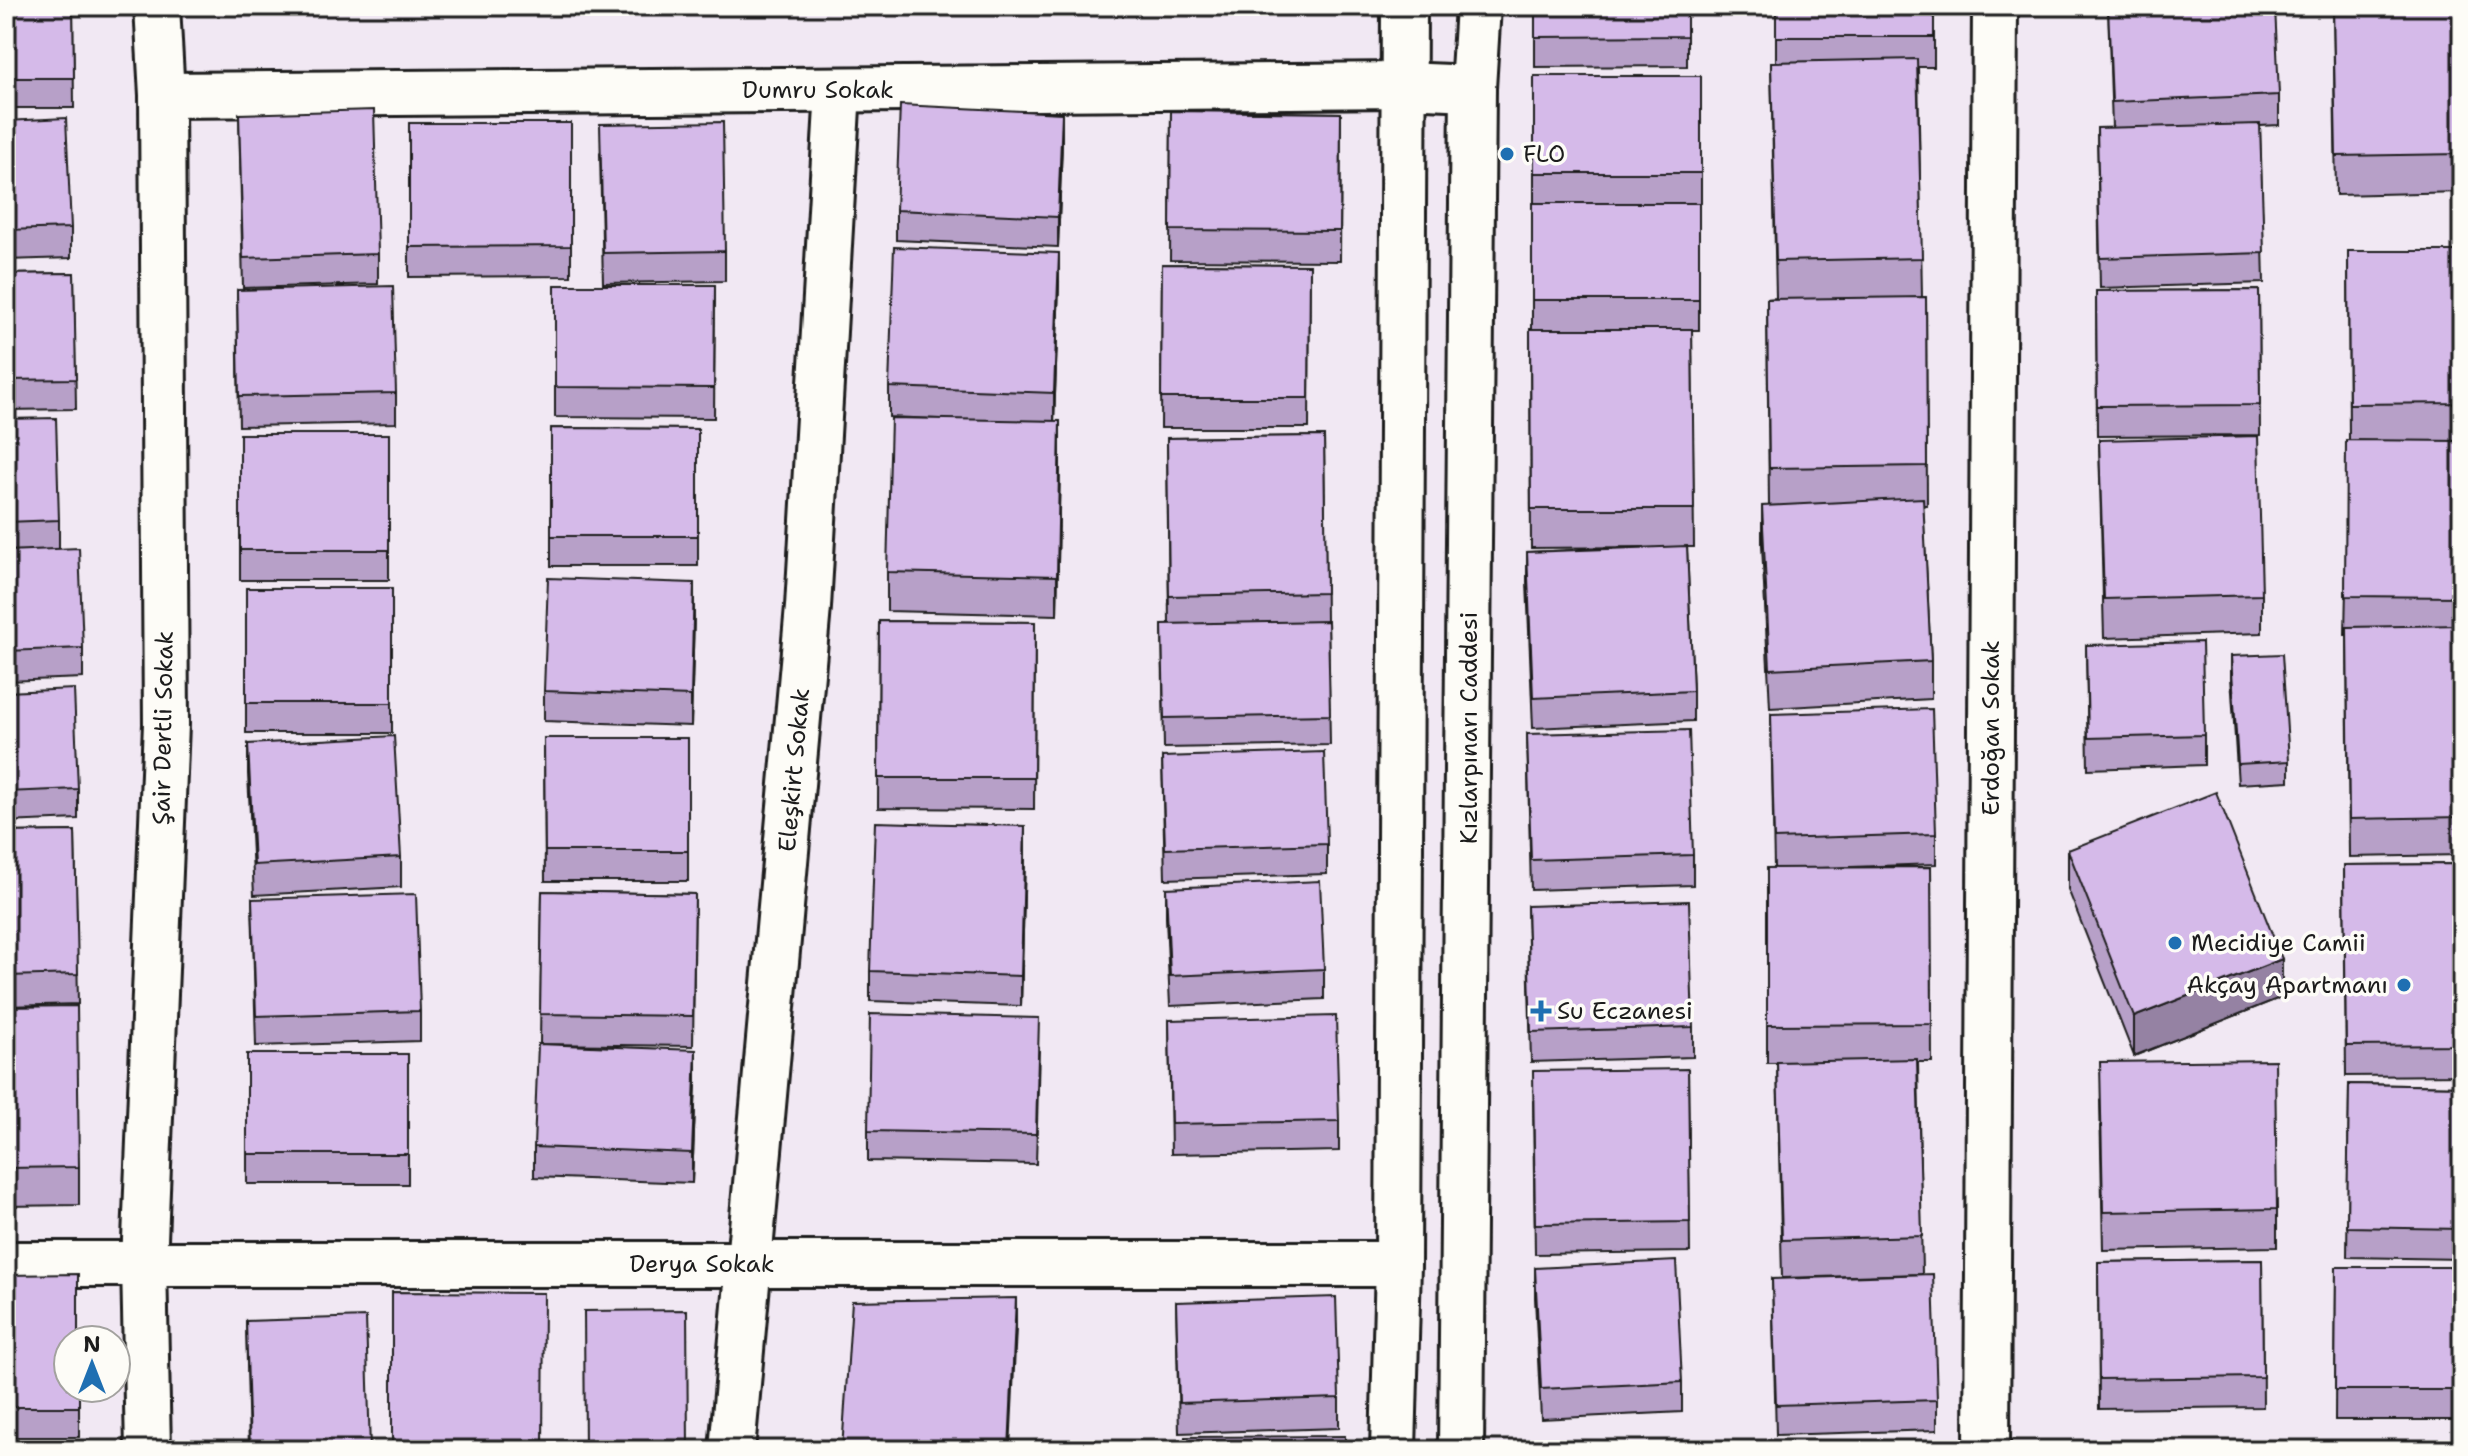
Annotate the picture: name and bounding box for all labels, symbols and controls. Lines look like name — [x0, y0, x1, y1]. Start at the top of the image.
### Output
street label: Dumru Sokak — [742, 74, 894, 106]
place label: FLO — [1523, 138, 1565, 170]
marker: FLO — [1498, 145, 1516, 163]
street label: Kızlarpınarı Caddesi — [1453, 612, 1485, 844]
street label: Şair Dertli Sokak — [145, 631, 181, 825]
street label: Erdoğan Sokak — [1975, 640, 2007, 816]
street label: Eleşkirt Sokak — [771, 687, 817, 853]
place label: Mecidiye Camii — [2191, 927, 2366, 959]
marker: Mecidiye Camii — [2166, 934, 2184, 952]
place label: Akçay Apartmanı — [2186, 969, 2388, 1001]
marker: Akçay Apartmanı — [2395, 976, 2413, 994]
place label: Su Eczanesi — [1557, 995, 1693, 1027]
marker: Su Eczanesi — [1532, 1002, 1550, 1020]
street label: Derya Sokak — [629, 1248, 775, 1280]
north arrow — [52, 1324, 132, 1404]
text: N — [83, 1330, 101, 1359]

